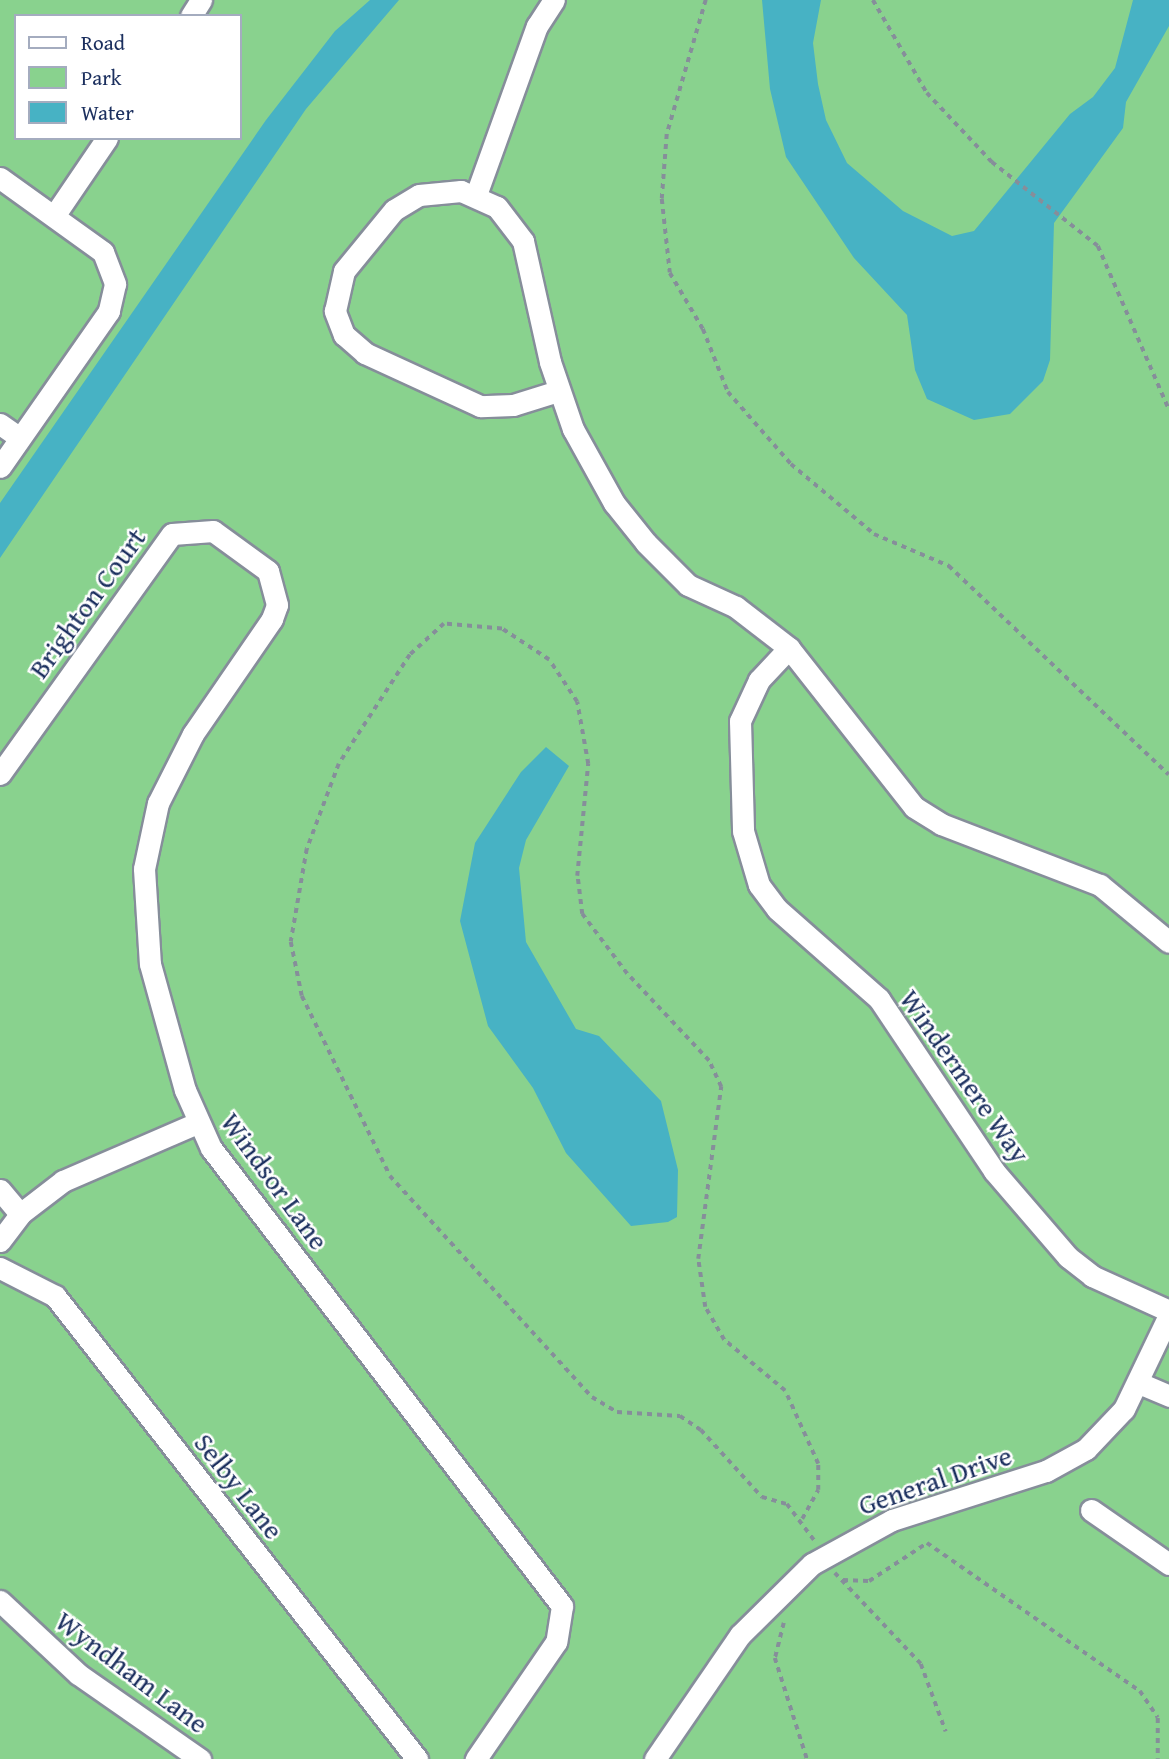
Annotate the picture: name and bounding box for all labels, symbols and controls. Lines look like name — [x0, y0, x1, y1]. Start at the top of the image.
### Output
legend — [14, 14, 242, 140]
text: Road — [81, 27, 125, 58]
text: Park — [81, 62, 122, 93]
text: Water — [81, 97, 134, 128]
street label: Brighton Court — [21, 522, 153, 684]
street label: Windermere Way — [893, 983, 1037, 1169]
street label: Windsor Lane — [214, 1106, 336, 1256]
street label: Selby Lane — [187, 1426, 291, 1546]
street label: General Drive — [854, 1438, 1016, 1522]
street label: Wyndham Lane — [49, 1604, 215, 1740]

